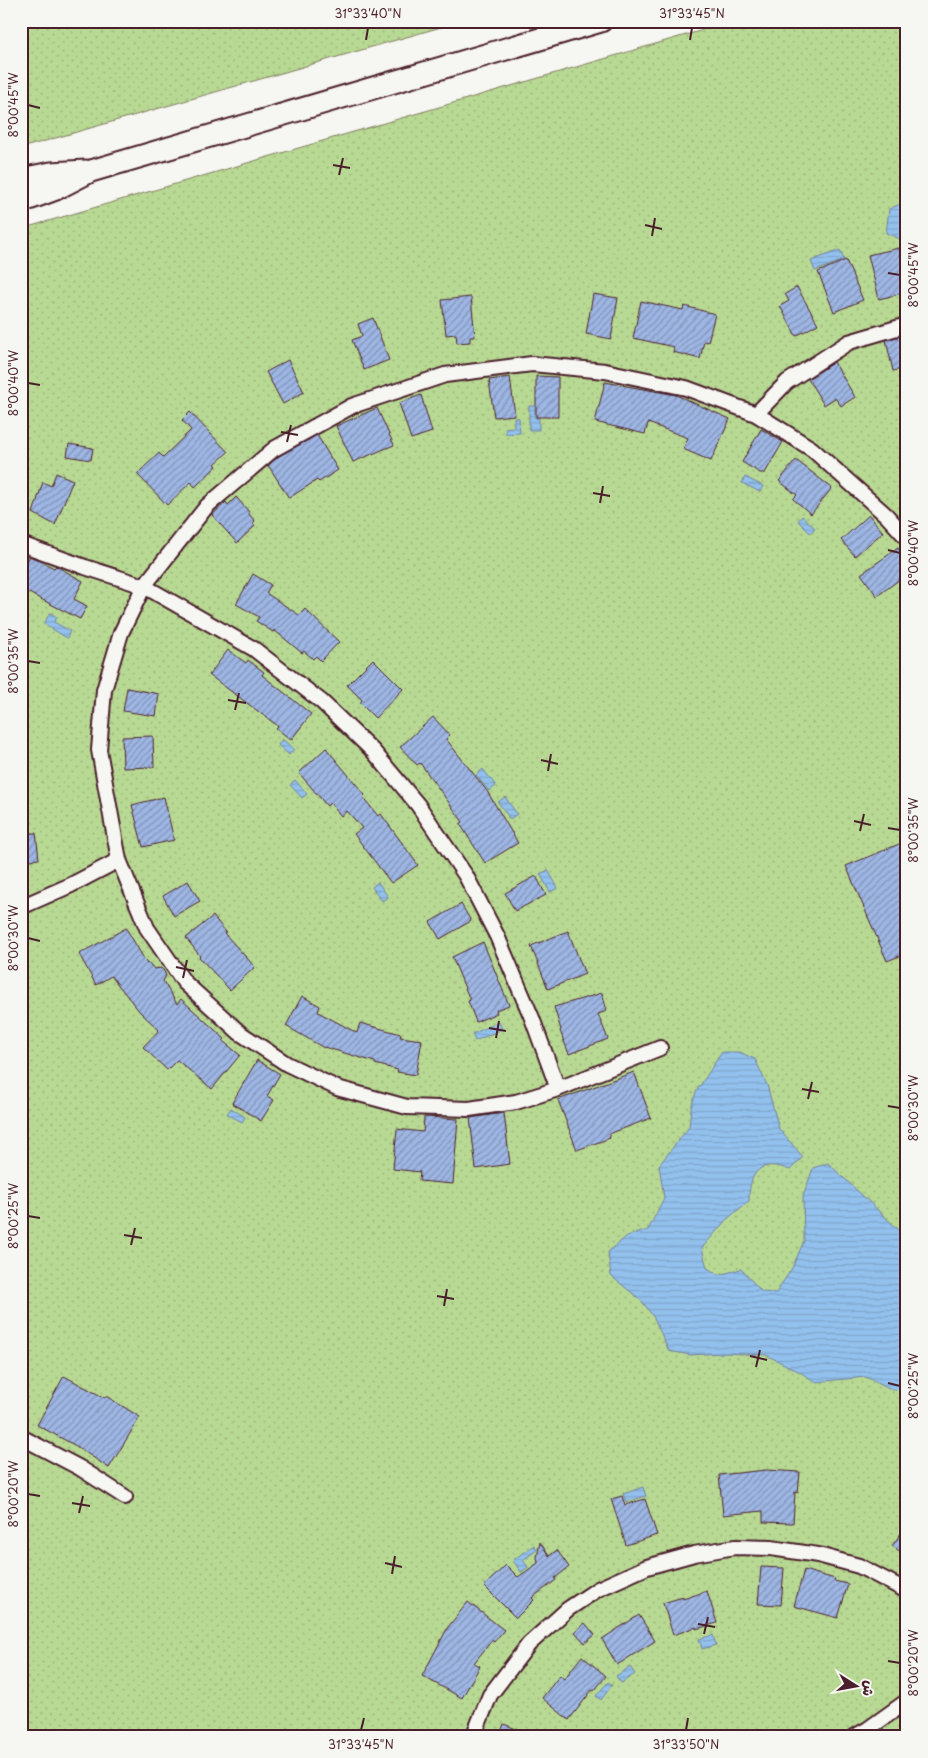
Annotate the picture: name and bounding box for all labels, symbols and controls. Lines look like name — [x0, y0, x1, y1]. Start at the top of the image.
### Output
text: 31°33'40"N — [334, 4, 402, 22]
text: 31°33'45"N — [659, 4, 725, 22]
text: 8°00'45"W — [4, 72, 22, 138]
text: 8°00'45"W — [904, 242, 922, 308]
text: 8°00'40"W — [4, 349, 22, 416]
text: 8°00'40"W — [904, 519, 922, 586]
text: 8°00'35"W — [4, 628, 22, 694]
text: 8°00'35"W — [904, 797, 922, 863]
text: 8°00'30"W — [4, 904, 22, 971]
text: 8°00'30"W — [904, 1074, 922, 1141]
text: 8°00'25"W — [4, 1182, 22, 1249]
text: 8°00'25"W — [904, 1352, 922, 1419]
text: 8°00'20"W — [4, 1460, 22, 1527]
text: 8°00'20"W — [904, 1629, 922, 1696]
north arrow — [830, 1660, 880, 1710]
text: ش — [857, 1679, 881, 1698]
text: 31°33'45"N — [328, 1735, 394, 1753]
text: 31°33'50"N — [653, 1735, 719, 1753]

